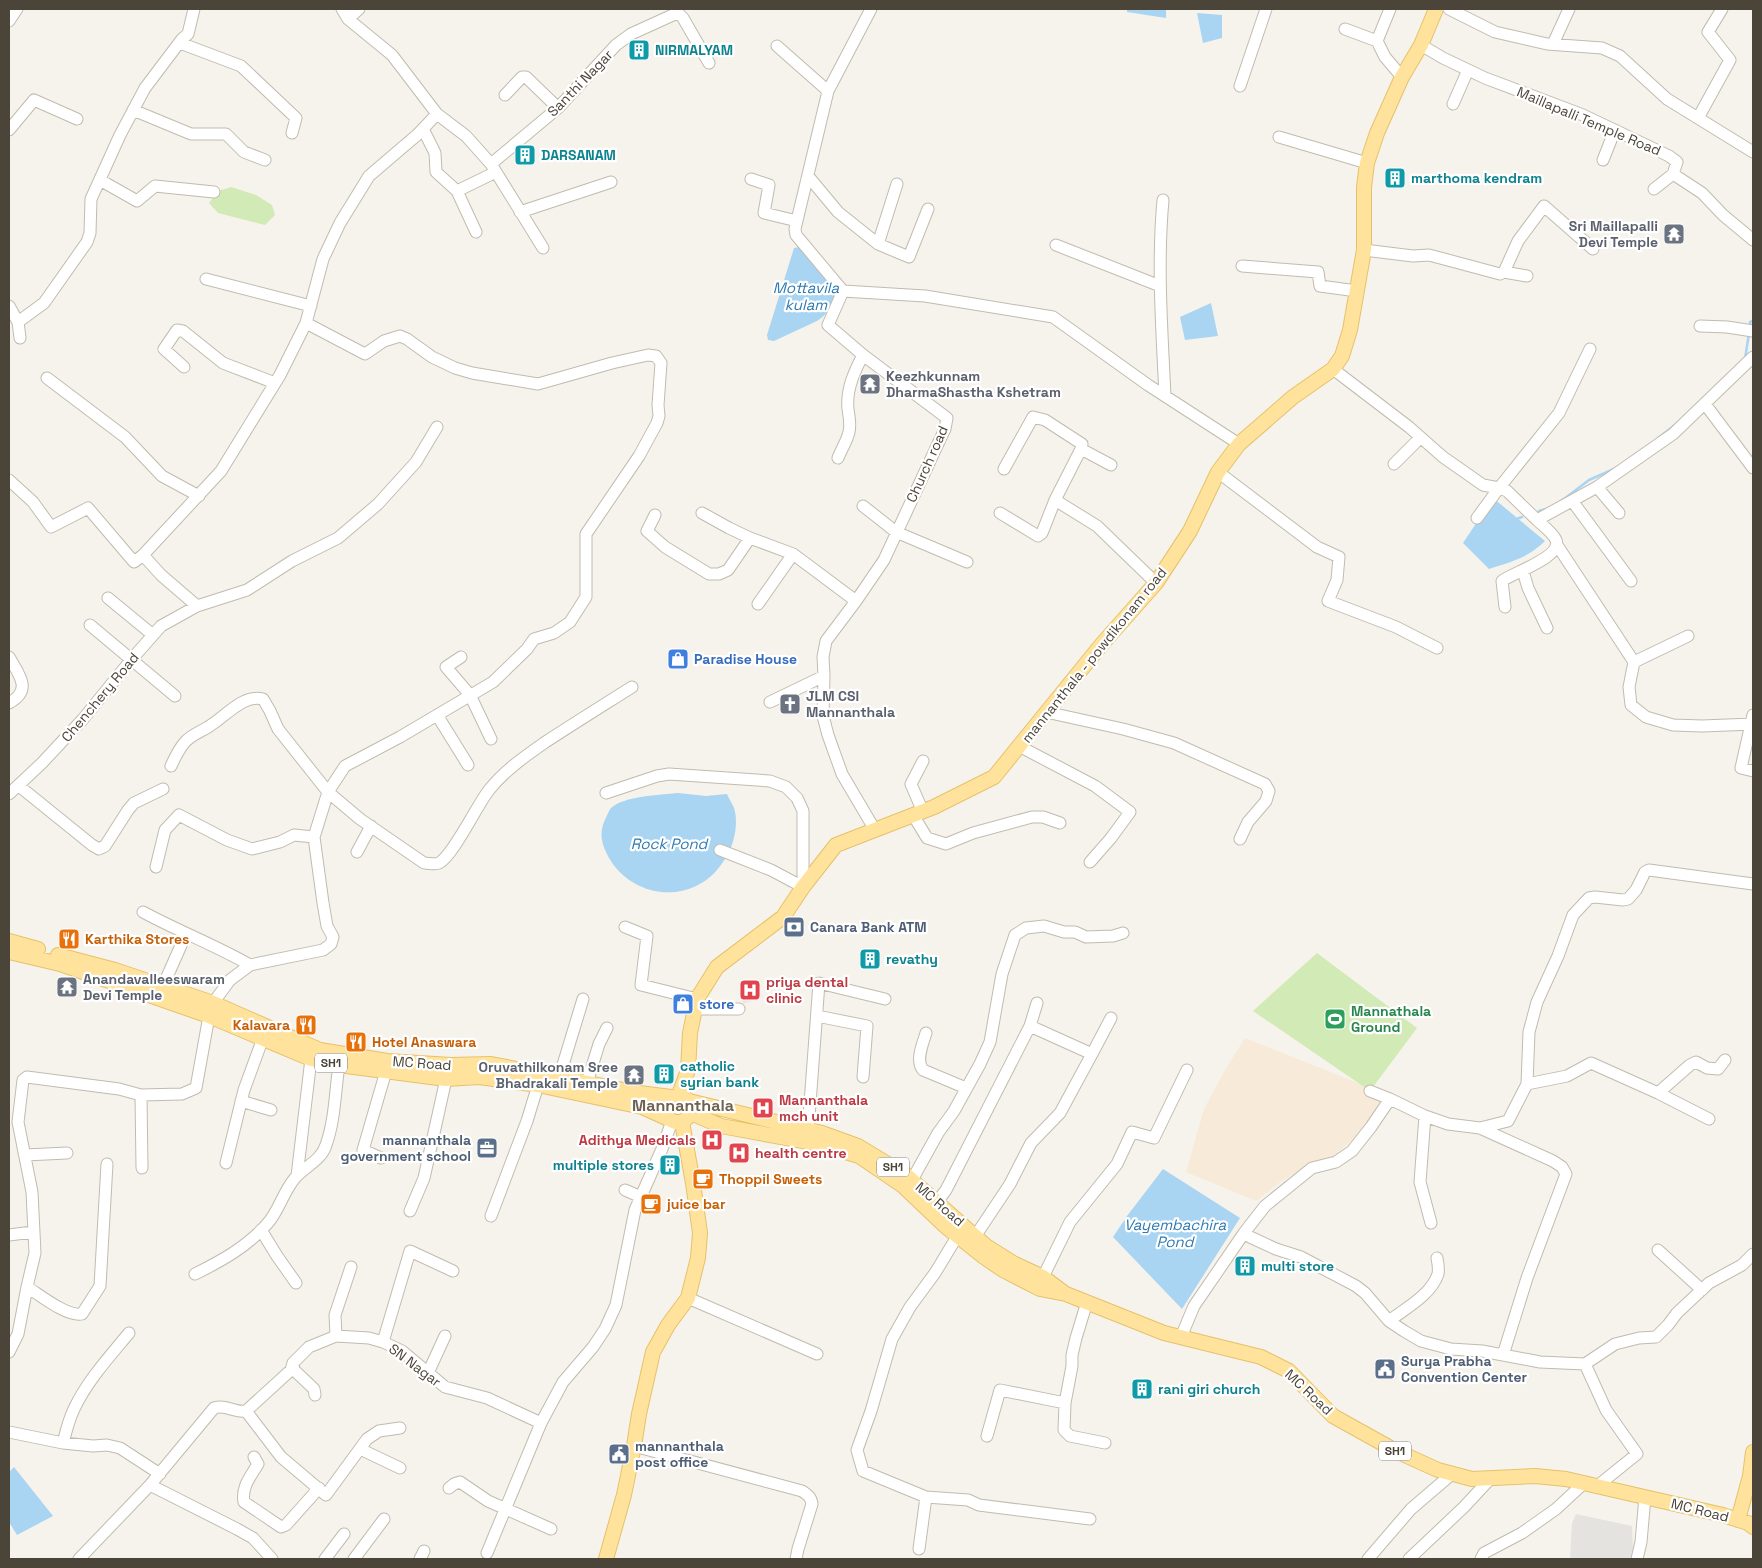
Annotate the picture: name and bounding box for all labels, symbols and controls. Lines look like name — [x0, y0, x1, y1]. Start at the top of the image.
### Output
building icon: NIRMALYAM — [627, 38, 651, 62]
place label: NIRMALYAM — [655, 41, 733, 59]
street label: Santhi Nagar — [543, 46, 617, 120]
street label: Maillapalli Temple Road — [1514, 82, 1664, 160]
building icon: DARSANAM — [513, 143, 537, 167]
place label: DARSANAM — [541, 146, 616, 164]
building icon: marthoma kendram — [1383, 166, 1407, 190]
place label: marthoma kendram — [1411, 169, 1542, 187]
place label: Sri Maillapalli Devi Temple — [1569, 217, 1658, 251]
temple icon: Sri Maillapalli Devi Temple — [1662, 222, 1686, 246]
water label: Mottavila kulam — [773, 278, 840, 314]
place label: Keezhkunnam DharmaShastha Kshetram — [886, 367, 1061, 401]
temple icon: Keezhkunnam DharmaShastha Kshetram — [858, 372, 882, 396]
street label: Church road — [902, 423, 952, 505]
street label: mannanthala - powdikonam road — [1018, 564, 1170, 746]
shop icon: Paradise House — [666, 647, 690, 671]
street label: Chenchery Road — [57, 649, 143, 745]
place label: Paradise House — [694, 650, 797, 668]
place label: JLM CSI Mannanthala — [806, 687, 895, 721]
church icon: JLM CSI Mannanthala — [778, 692, 802, 716]
water label: Rock Pond — [631, 834, 710, 853]
bank icon: Canara Bank ATM — [782, 915, 806, 939]
place label: Canara Bank ATM — [810, 918, 927, 936]
restaurant icon: Karthika Stores — [57, 927, 81, 951]
place label: Karthika Stores — [85, 930, 189, 948]
building icon: revathy — [858, 947, 882, 971]
place label: revathy — [886, 950, 938, 968]
place label: Anandavalleeswaram Devi Temple — [83, 970, 225, 1004]
place label: priya dental clinic — [766, 973, 848, 1007]
temple icon: Anandavalleeswaram Devi Temple — [55, 975, 79, 999]
hospital icon: priya dental clinic — [738, 978, 762, 1002]
shop icon: store — [671, 992, 695, 1016]
place label: store — [699, 995, 734, 1013]
place label: Mannathala Ground — [1351, 1002, 1431, 1036]
sports icon: Mannathala Ground — [1323, 1007, 1347, 1031]
restaurant icon: Kalavara — [294, 1013, 318, 1037]
place label: Kalavara — [233, 1016, 290, 1034]
restaurant icon: Hotel Anaswara — [344, 1030, 368, 1054]
place label: Hotel Anaswara — [372, 1033, 476, 1051]
street label: MC Road — [392, 1052, 452, 1074]
road number: SH1 — [315, 1054, 347, 1072]
place label: catholic syrian bank — [680, 1057, 759, 1091]
place label: Oruvathilkonam Sree Bhadrakali Temple — [479, 1058, 618, 1092]
building icon: catholic syrian bank — [652, 1062, 676, 1086]
temple icon: Oruvathilkonam Sree Bhadrakali Temple — [622, 1063, 646, 1087]
place label: Mannanthala mch unit — [779, 1091, 868, 1125]
district label: Mannanthala — [632, 1095, 734, 1116]
hospital icon: Mannanthala mch unit — [751, 1096, 775, 1120]
hospital icon: Adithya Medicals — [700, 1128, 724, 1152]
place label: mannanthala government school — [341, 1131, 471, 1165]
place label: Adithya Medicals — [579, 1131, 696, 1149]
office icon: mannanthala government school — [475, 1136, 499, 1160]
hospital icon: health centre — [727, 1141, 751, 1165]
place label: health centre — [755, 1144, 847, 1162]
building icon: multiple stores — [658, 1153, 682, 1177]
place label: multiple stores — [553, 1156, 654, 1174]
road number: SH1 — [877, 1158, 909, 1176]
cafe icon: Thoppil Sweets — [691, 1167, 715, 1191]
place label: Thoppil Sweets — [719, 1170, 822, 1188]
street label: MC Road — [912, 1178, 968, 1230]
cafe icon: juice bar — [639, 1192, 663, 1216]
place label: juice bar — [666, 1195, 726, 1213]
water label: Vayembachira Pond — [1124, 1215, 1226, 1251]
building icon: multi store — [1233, 1254, 1257, 1278]
place label: multi store — [1261, 1257, 1334, 1275]
street label: SN Nagar — [385, 1339, 445, 1391]
place label: Surya Prabha Convention Center — [1401, 1352, 1528, 1386]
public building icon: Surya Prabha Convention Center — [1373, 1357, 1397, 1381]
street label: MC Road — [1281, 1365, 1337, 1419]
building icon: rani giri church — [1130, 1377, 1154, 1401]
place label: rani giri church — [1158, 1380, 1260, 1398]
place label: mannanthala post office — [635, 1437, 724, 1471]
public building icon: mannanthala post office — [607, 1442, 631, 1466]
road number: SH1 — [1379, 1442, 1411, 1460]
street label: MC Road — [1669, 1494, 1731, 1526]

